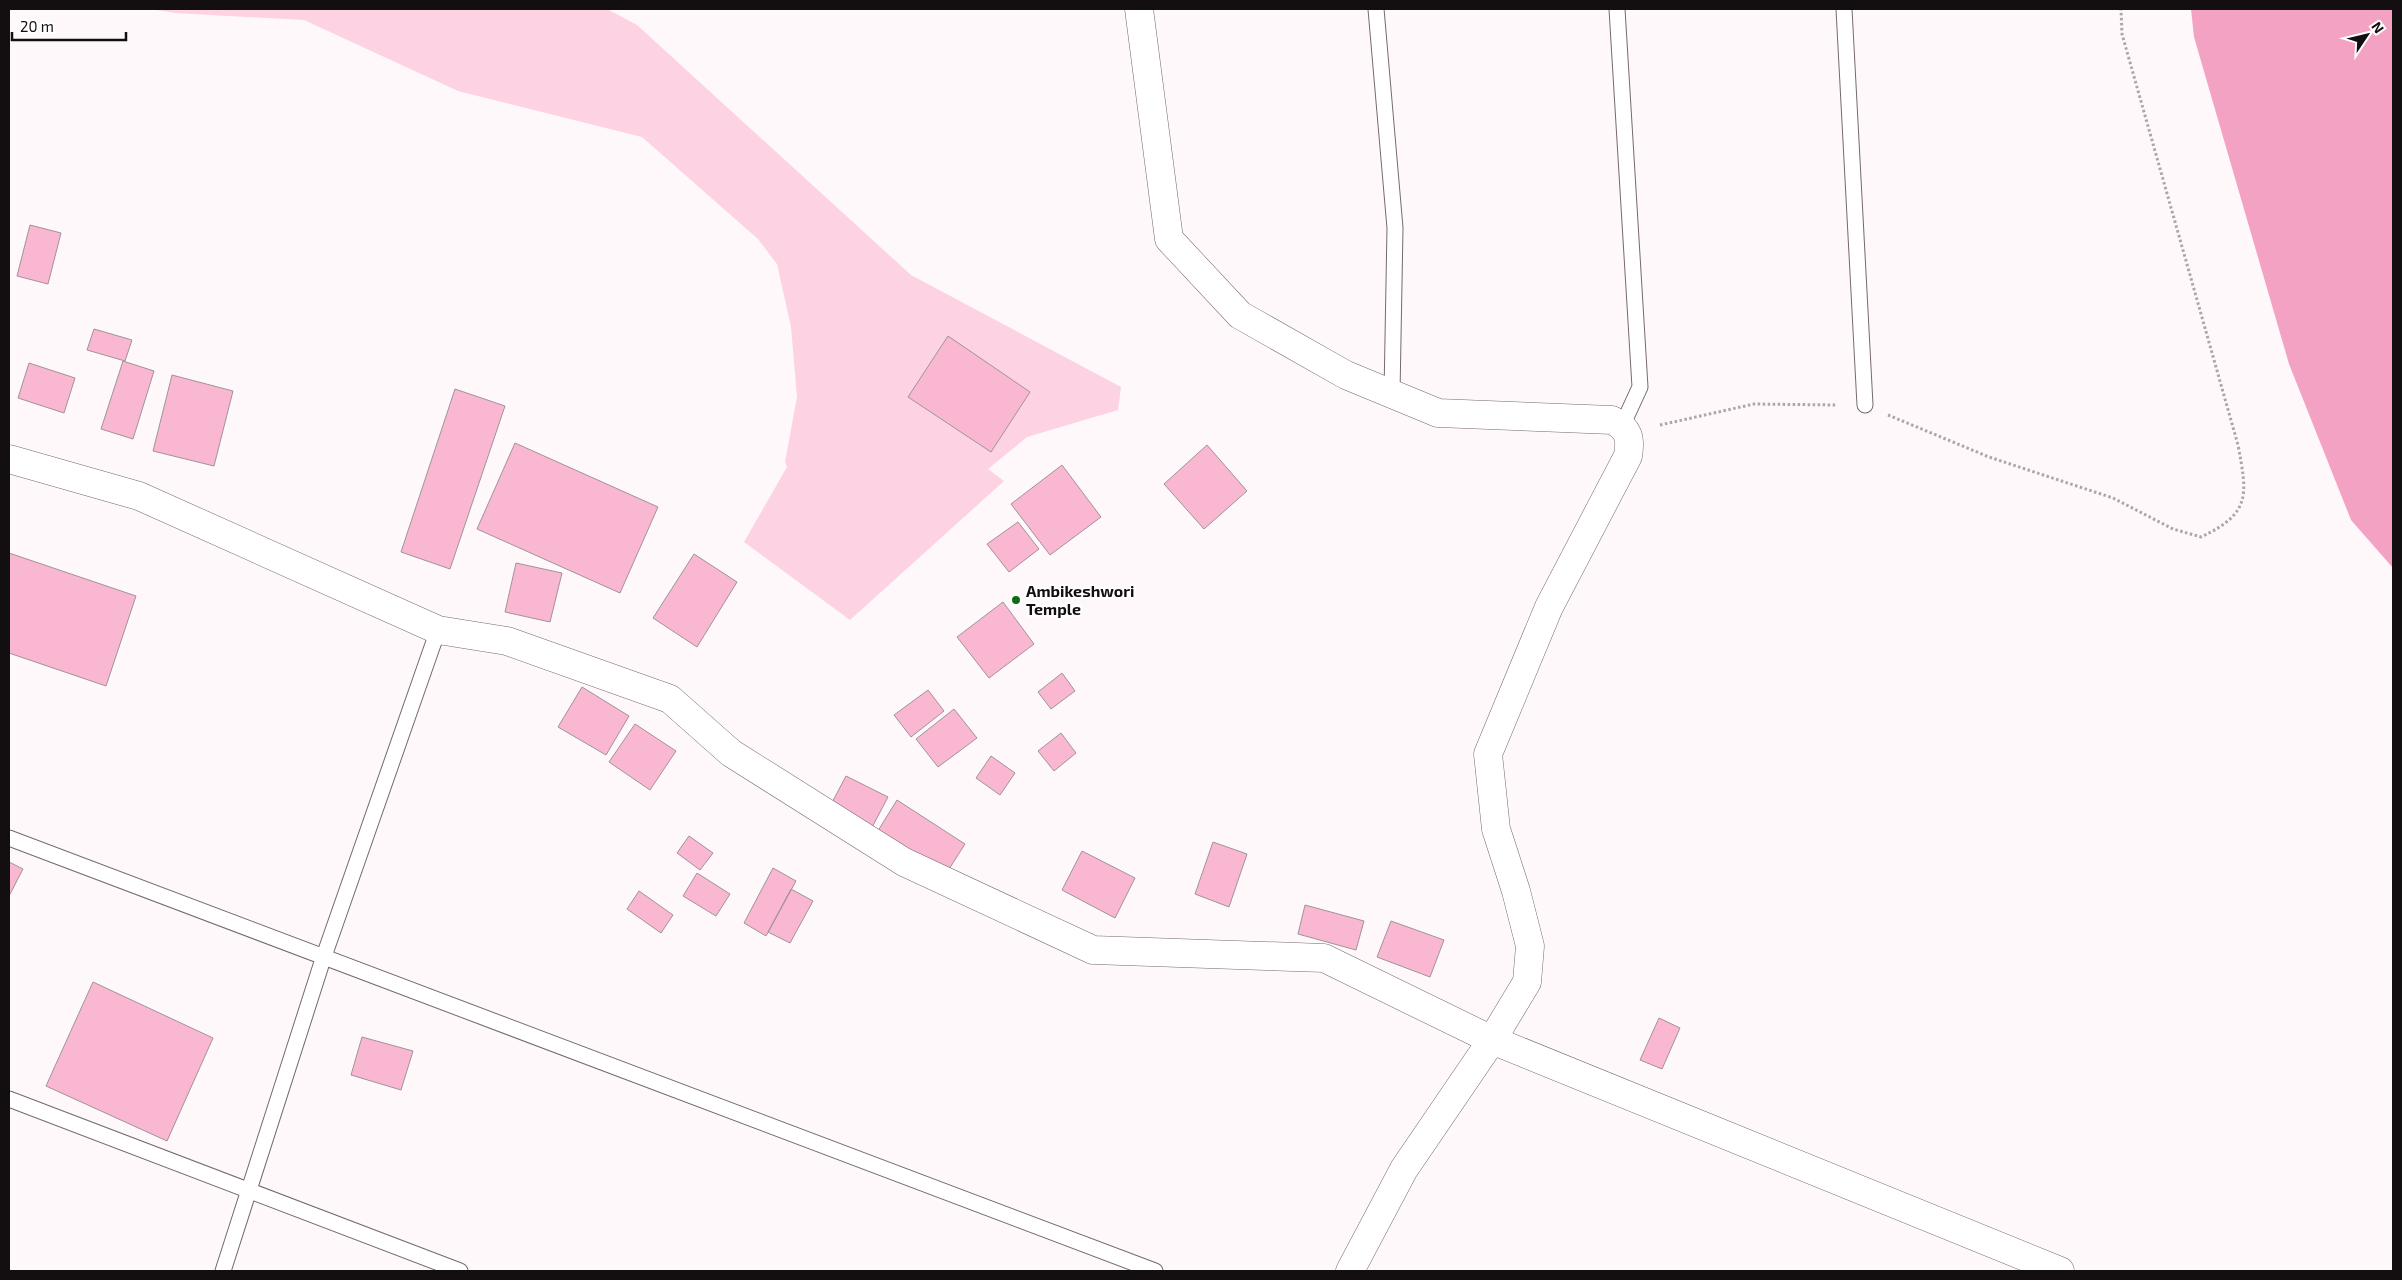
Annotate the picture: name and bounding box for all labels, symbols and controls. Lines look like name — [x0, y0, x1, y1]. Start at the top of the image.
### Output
scale bar — [12, 10, 126, 42]
north arrow — [2342, 10, 2392, 60]
text: 20 m — [20, 17, 54, 35]
text: N — [2368, 18, 2388, 36]
place label: Ambikeshwori Temple — [1026, 581, 1134, 618]
marker: Ambikeshwori Temple — [1010, 594, 1022, 606]

